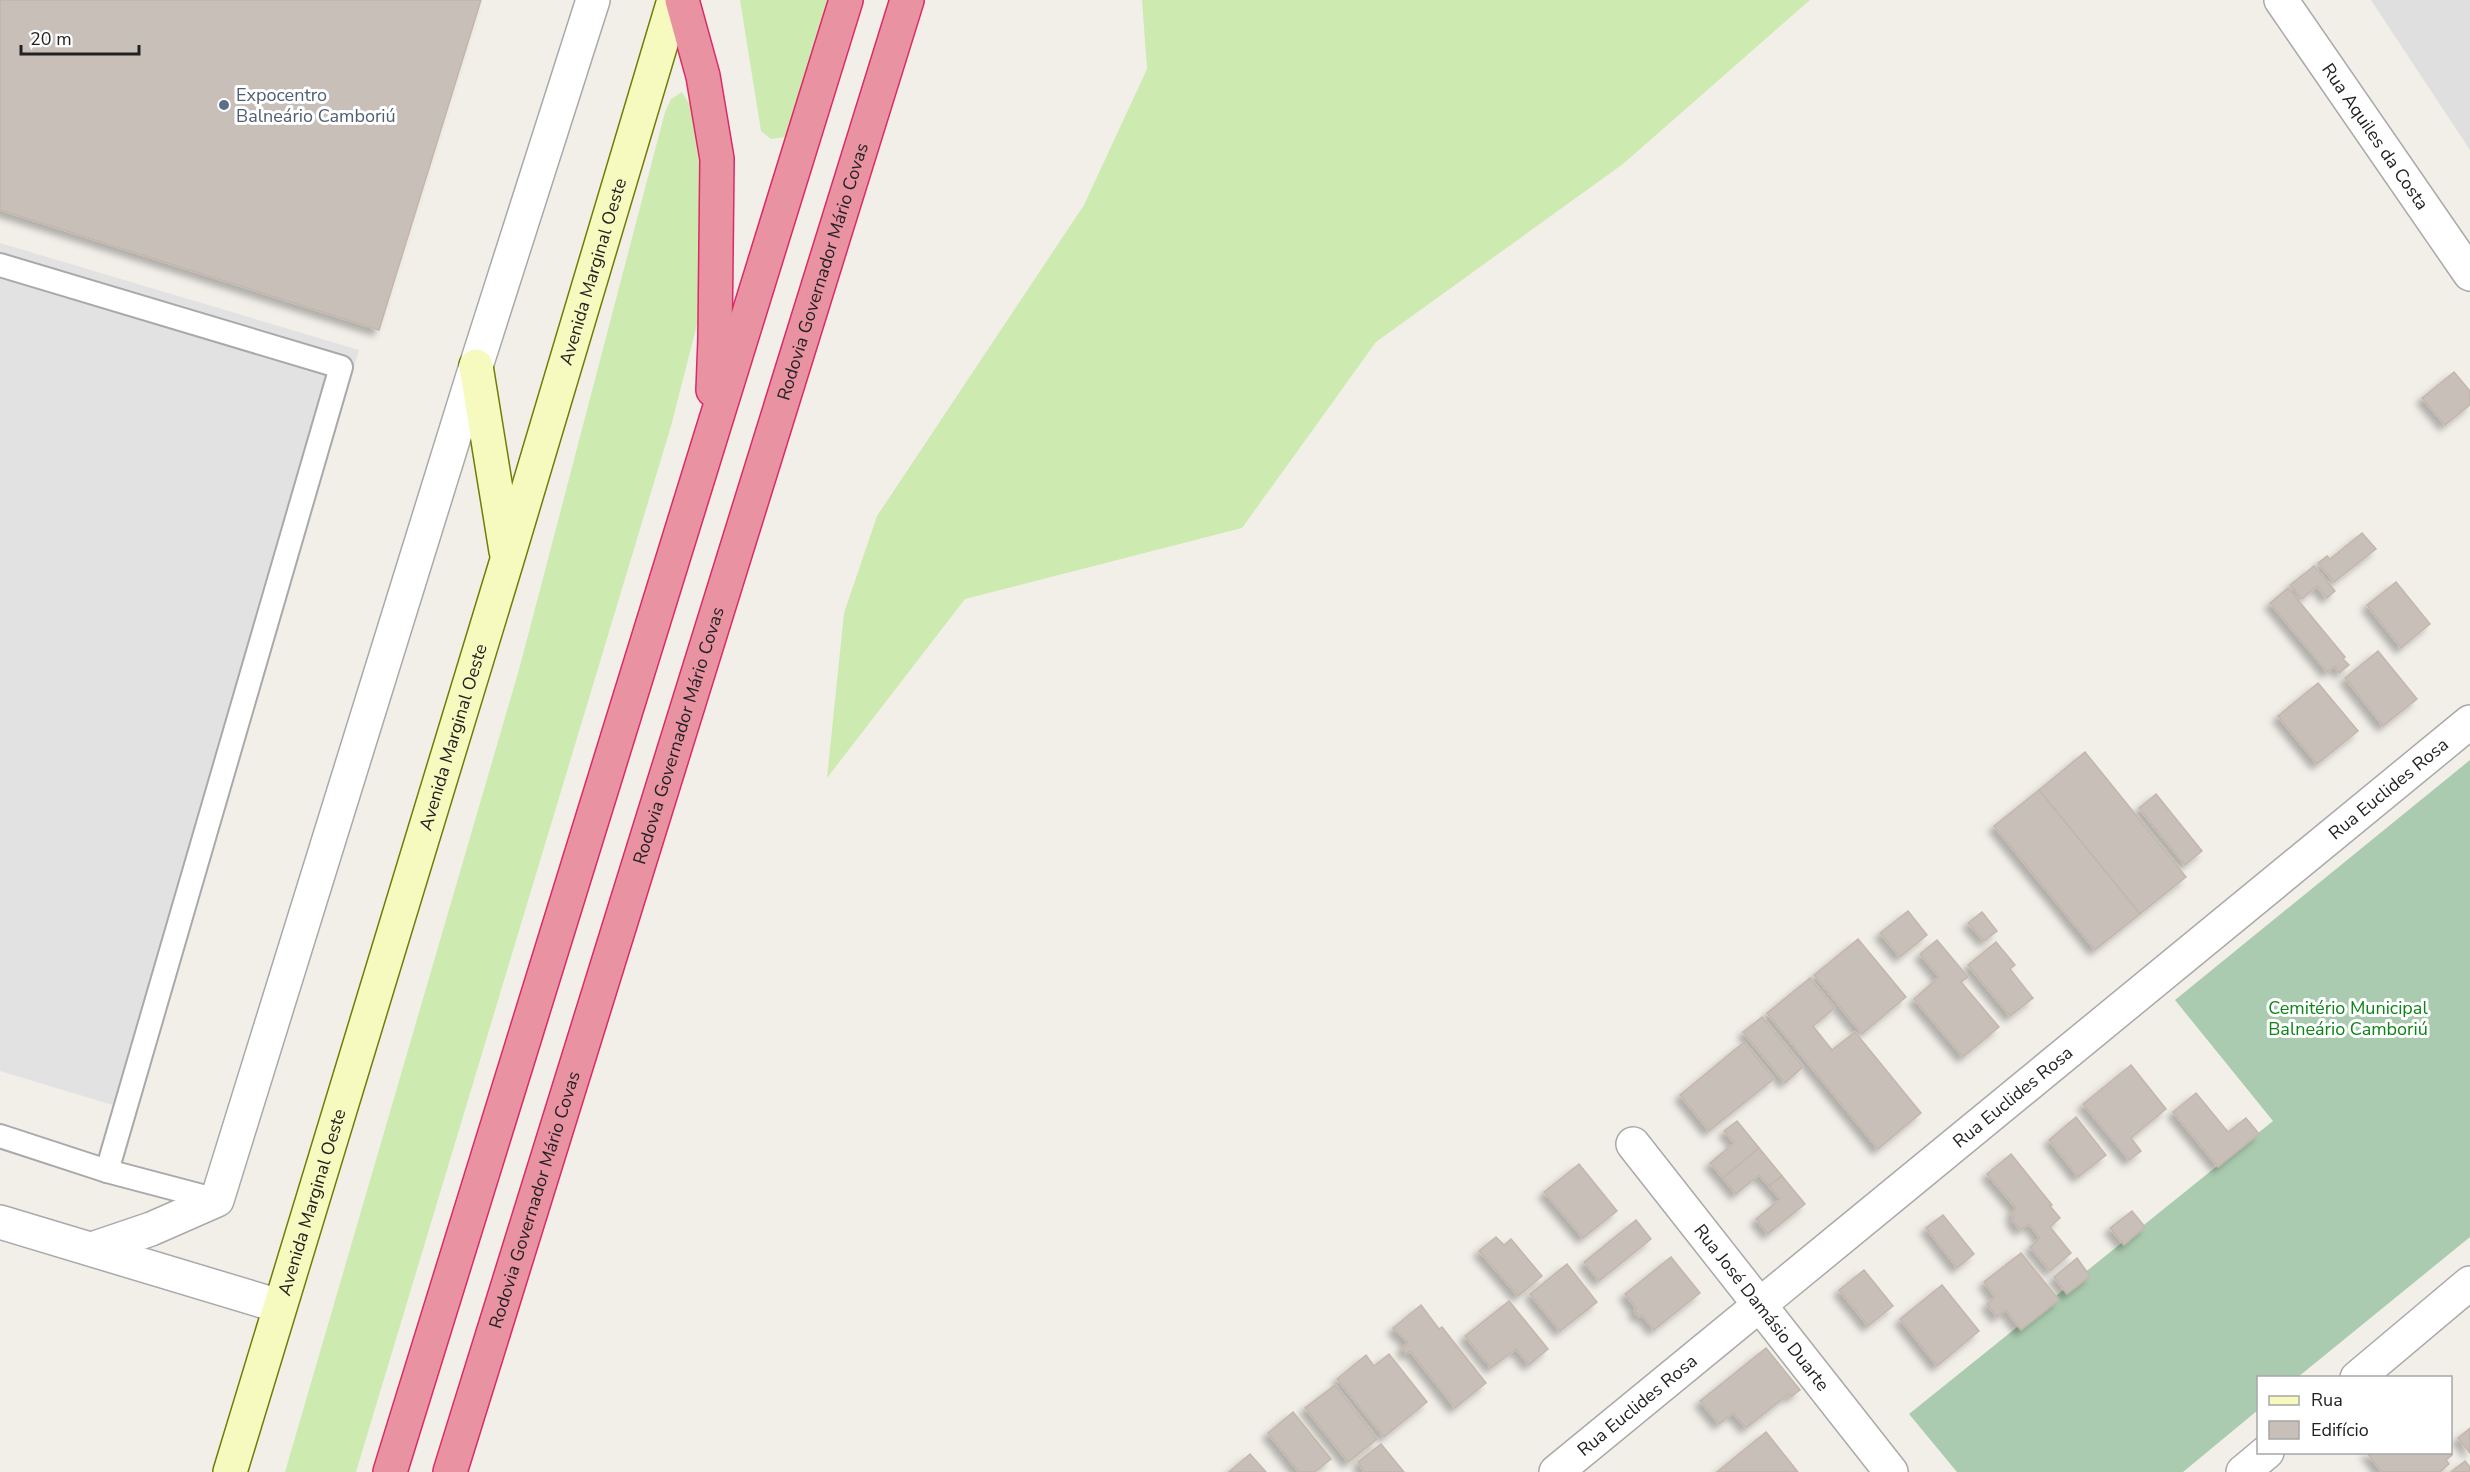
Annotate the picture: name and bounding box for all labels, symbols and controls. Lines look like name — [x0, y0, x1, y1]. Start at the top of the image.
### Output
scale bar — [21, 18, 140, 56]
text: 20 m — [30, 27, 72, 51]
street label: Rua Aquiles da Costa — [2316, 59, 2434, 215]
place label: Expocentro Balneário Camboriú — [236, 83, 396, 128]
marker: Expocentro Balneário Camboriú — [217, 98, 231, 112]
street label: Rodovia Governador Mário Covas — [771, 140, 874, 403]
street label: Avenida Marginal Oeste — [554, 175, 632, 368]
street label: Rodovia Governador Mário Covas — [627, 604, 730, 867]
street label: Avenida Marginal Oeste — [414, 641, 493, 833]
street label: Rua Euclides Rosa — [2324, 733, 2454, 845]
park label: Cemitério Municipal Balneário Camboriú — [2268, 996, 2428, 1041]
street label: Rua Euclides Rosa — [1948, 1041, 2078, 1153]
street label: Rodovia Governador Mário Covas — [483, 1068, 586, 1332]
street label: Avenida Marginal Oeste — [272, 1106, 352, 1298]
street label: Rua José Damásio Duarte — [1688, 1219, 1835, 1396]
street label: Rua Euclides Rosa — [1572, 1349, 1702, 1462]
legend — [2257, 1376, 2452, 1454]
text: Rua — [2311, 1388, 2343, 1412]
text: Edifício — [2311, 1418, 2369, 1442]

